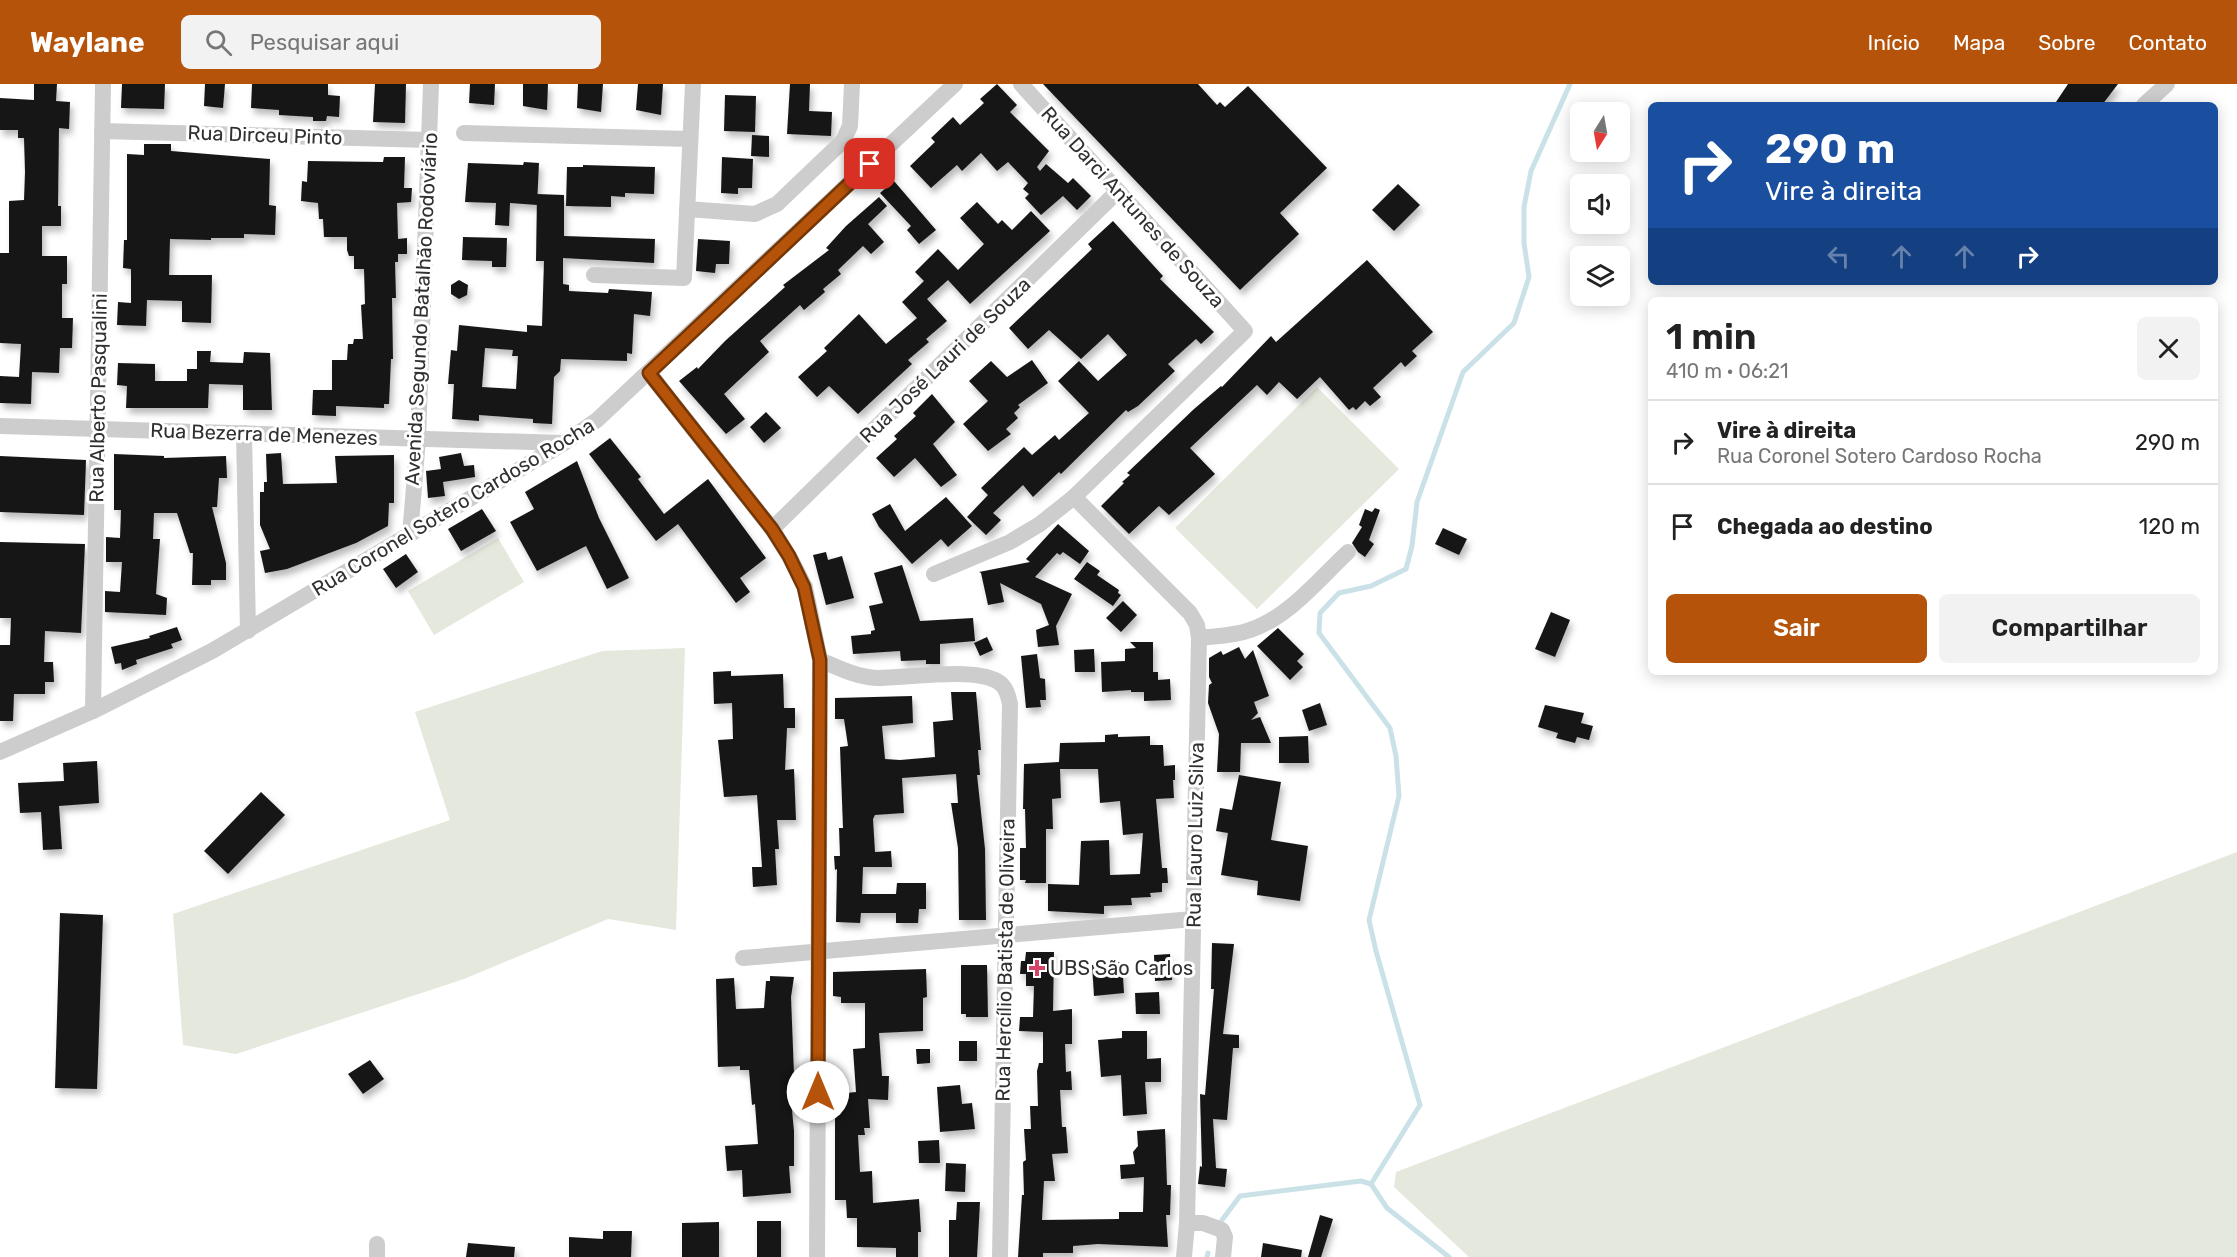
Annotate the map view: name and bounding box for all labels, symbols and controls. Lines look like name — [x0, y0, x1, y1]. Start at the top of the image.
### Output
search box — [181, 15, 601, 69]
text: Waylane — [30, 26, 145, 59]
icon: search — [202, 26, 235, 59]
text: Pesquisar aqui — [250, 29, 399, 56]
text: Início — [1868, 30, 1920, 55]
text: Mapa — [1953, 30, 2005, 55]
text: Sobre — [2038, 30, 2095, 55]
text: Contato — [2128, 30, 2207, 55]
street label: Rua Darci Antunes de Souza — [1036, 101, 1230, 313]
north arrow — [1570, 102, 1630, 162]
map controls — [1570, 102, 1630, 306]
street label: Rua Dirceu Pinto — [187, 120, 343, 150]
text: 290 m — [1765, 124, 1895, 174]
icon: right — [1666, 126, 1744, 204]
street label: Avenida Segundo Batalhão Rodoviário — [400, 132, 442, 486]
pin — [844, 138, 895, 189]
icon: arrive — [853, 147, 886, 180]
button: sound — [1570, 174, 1630, 234]
text: Vire à direita — [1765, 175, 1922, 207]
icon: left — [1822, 240, 1855, 273]
icon: ahead — [1885, 240, 1918, 273]
icon: ahead — [1948, 240, 1981, 273]
icon: right — [2011, 240, 2044, 273]
button: layers — [1570, 246, 1630, 306]
street label: Rua José Lauri de Souza — [855, 272, 1035, 448]
street label: Rua Alberto Pasqualini — [84, 293, 112, 503]
text: 1 min — [1666, 315, 1757, 358]
button: close — [2137, 317, 2200, 380]
text: 410 m · 06:21 — [1666, 359, 1789, 383]
street label: Rua Coronel Sotero Cardoso Rocha — [308, 413, 598, 601]
text: Vire à direita — [1717, 417, 1856, 444]
street label: Rua Bezerra de Menezes — [150, 418, 378, 450]
icon: right — [1666, 426, 1699, 459]
text: 290 m — [2135, 429, 2200, 456]
text: Rua Coronel Sotero Cardoso Rocha — [1717, 444, 2042, 468]
icon: arrive — [1666, 510, 1699, 543]
text: Chegada ao destino — [1717, 513, 1933, 540]
text: 120 m — [2139, 513, 2200, 540]
button: Sair — [1666, 594, 1927, 663]
button: Compartilhar — [1939, 594, 2200, 663]
street label: Rua Lauro Luiz Silva — [1181, 742, 1209, 928]
street label: Rua Hercílio Batista de Oliveira — [991, 818, 1019, 1102]
place label: UBS São Carlos — [1050, 956, 1193, 980]
marker: UBS São Carlos — [1028, 959, 1046, 977]
position arrow — [786, 1060, 850, 1124]

